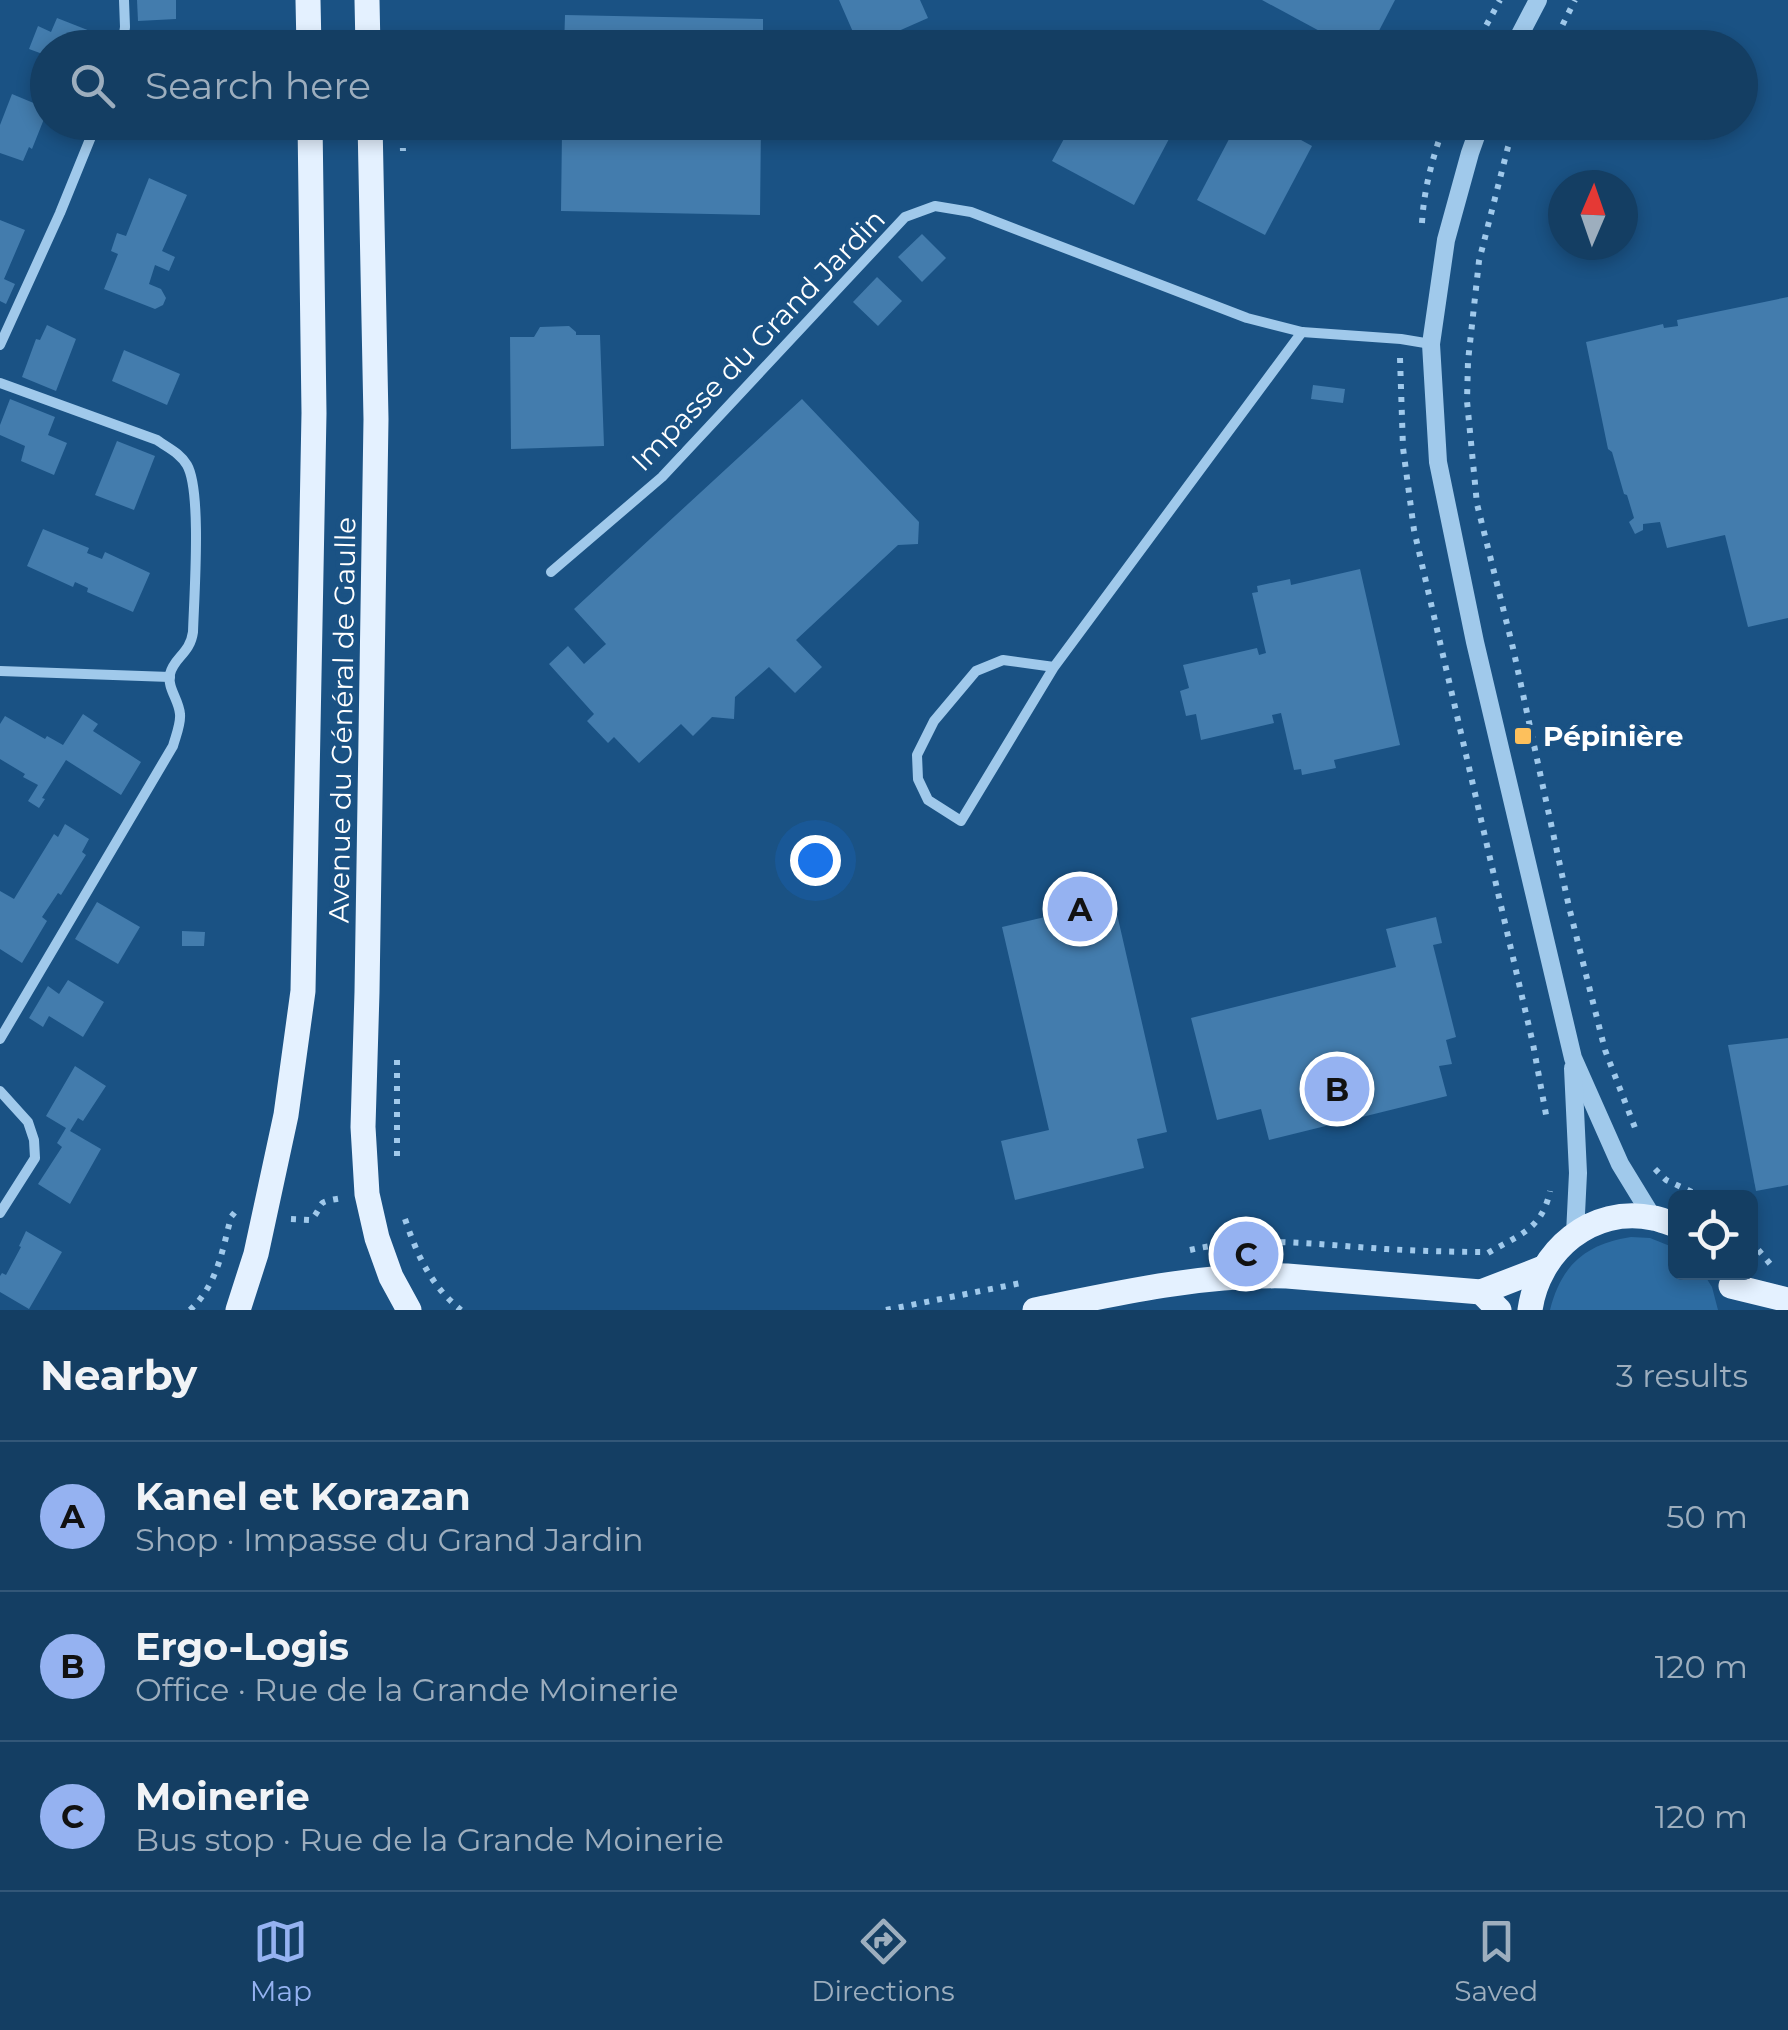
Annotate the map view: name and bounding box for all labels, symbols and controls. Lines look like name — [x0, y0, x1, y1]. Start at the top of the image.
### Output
search box — [30, 30, 1758, 140]
icon: search — [65, 58, 120, 113]
text: Search here — [145, 62, 371, 109]
north arrow — [1548, 170, 1638, 260]
street label: Impasse du Grand Jardin — [624, 202, 892, 478]
street label: Avenue du Général de Gaulle — [321, 517, 363, 923]
place label: Pépinière — [1543, 719, 1684, 753]
marker: Pépinière — [1512, 725, 1534, 747]
your location — [790, 835, 841, 886]
pin: A — [1048, 872, 1112, 946]
pin: B — [1304, 1052, 1370, 1126]
map controls — [1668, 1190, 1758, 1280]
button: locate — [1668, 1190, 1758, 1280]
pin: C — [1214, 1216, 1278, 1292]
text: Nearby — [40, 1349, 197, 1401]
text: 3 results — [1616, 1356, 1748, 1395]
text: Kanel et Korazan — [135, 1473, 471, 1520]
text: A — [60, 1497, 85, 1536]
text: 50 m — [1666, 1497, 1748, 1536]
text: Shop · Impasse du Grand Jardin — [135, 1520, 644, 1559]
text: Ergo-Logis — [135, 1623, 349, 1670]
text: B — [60, 1647, 85, 1686]
text: 120 m — [1655, 1647, 1748, 1686]
text: Office · Rue de la Grande Moinerie — [135, 1670, 679, 1709]
text: Moinerie — [135, 1773, 310, 1820]
text: C — [61, 1797, 84, 1836]
text: 120 m — [1655, 1797, 1748, 1836]
text: Bus stop · Rue de la Grande Moinerie — [135, 1820, 724, 1859]
tab: Map — [250, 1914, 312, 2008]
tab: Directions — [811, 1914, 955, 2008]
tab: Saved — [1454, 1914, 1538, 2008]

